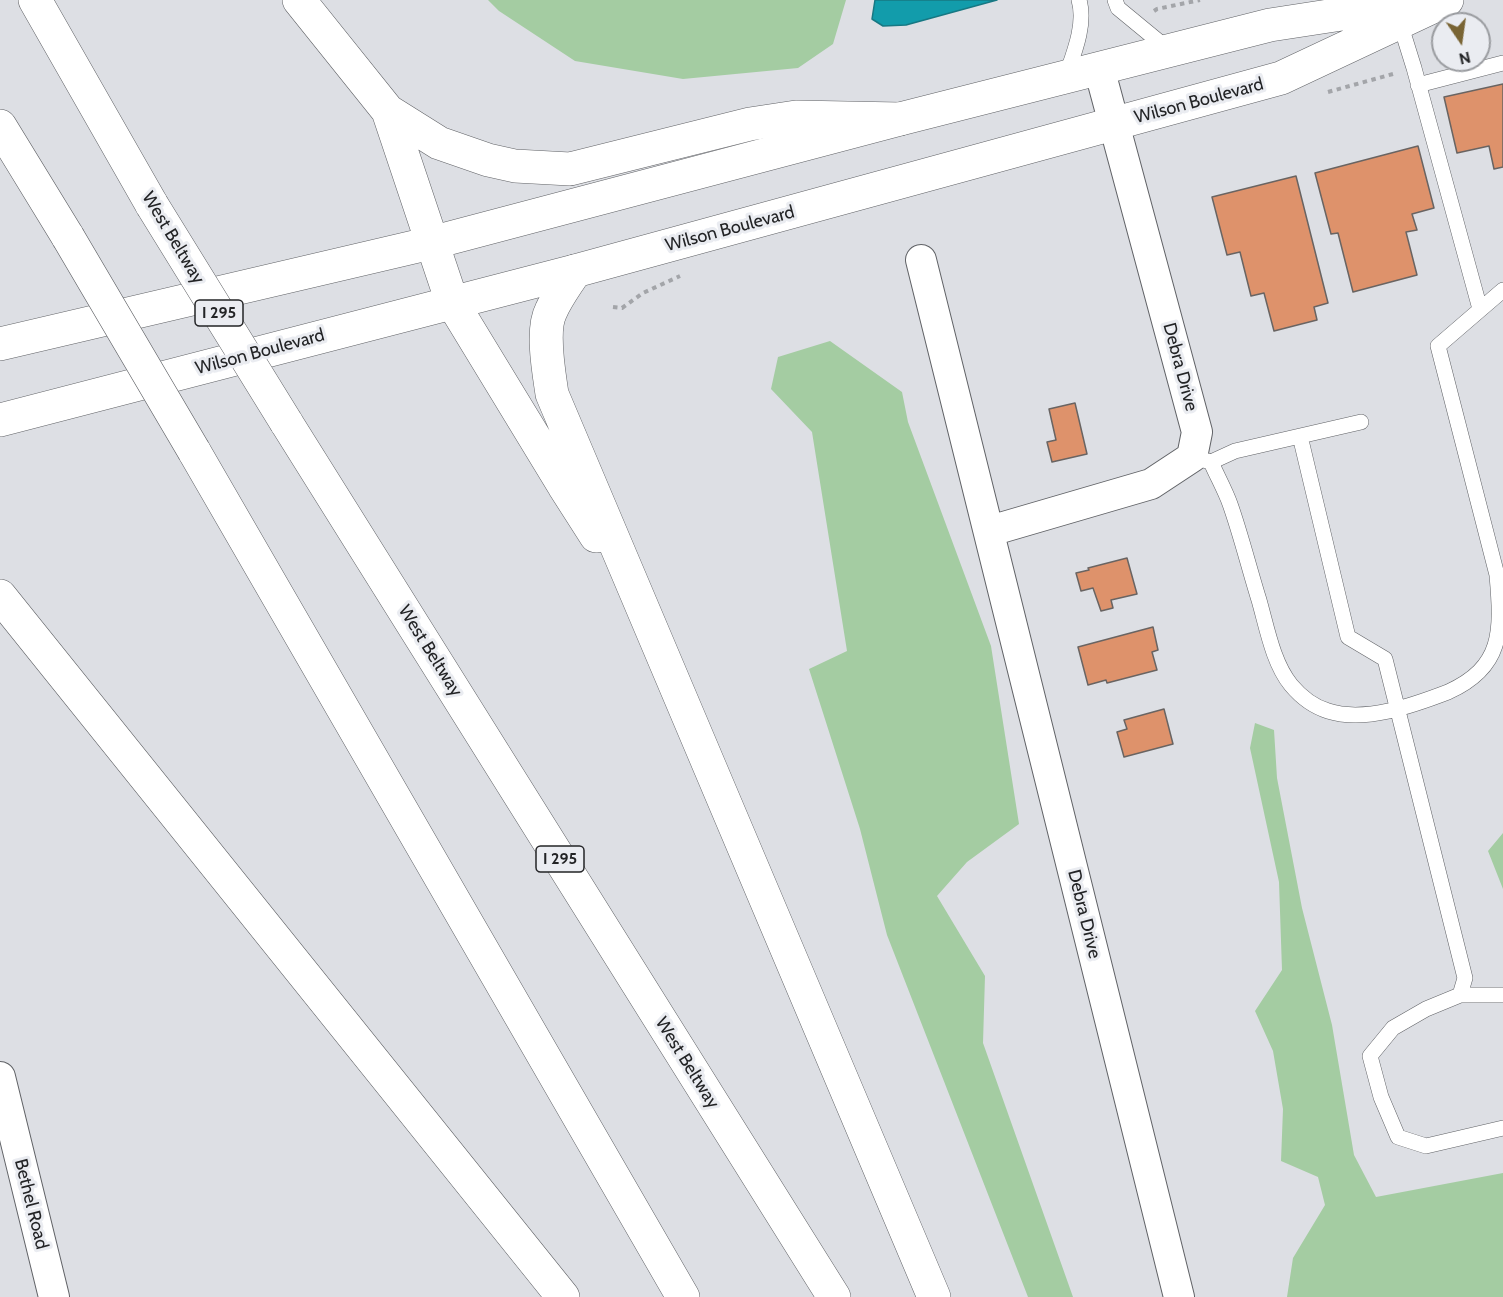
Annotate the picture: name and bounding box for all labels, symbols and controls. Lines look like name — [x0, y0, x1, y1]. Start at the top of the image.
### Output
north arrow — [1431, 12, 1491, 72]
text: N — [1457, 48, 1472, 69]
street label: Wilson Boulevard — [1132, 73, 1266, 129]
street label: West Beltway — [137, 188, 209, 288]
street label: Wilson Boulevard — [663, 201, 797, 257]
road number: I 295 — [195, 300, 243, 326]
street label: Debra Drive — [1158, 320, 1202, 414]
street label: Wilson Boulevard — [193, 324, 327, 380]
street label: West Beltway — [393, 601, 467, 701]
road number: I 295 — [536, 846, 584, 872]
street label: Debra Drive — [1063, 867, 1105, 961]
street label: West Beltway — [650, 1013, 724, 1113]
street label: Bethel Road — [9, 1157, 53, 1251]

